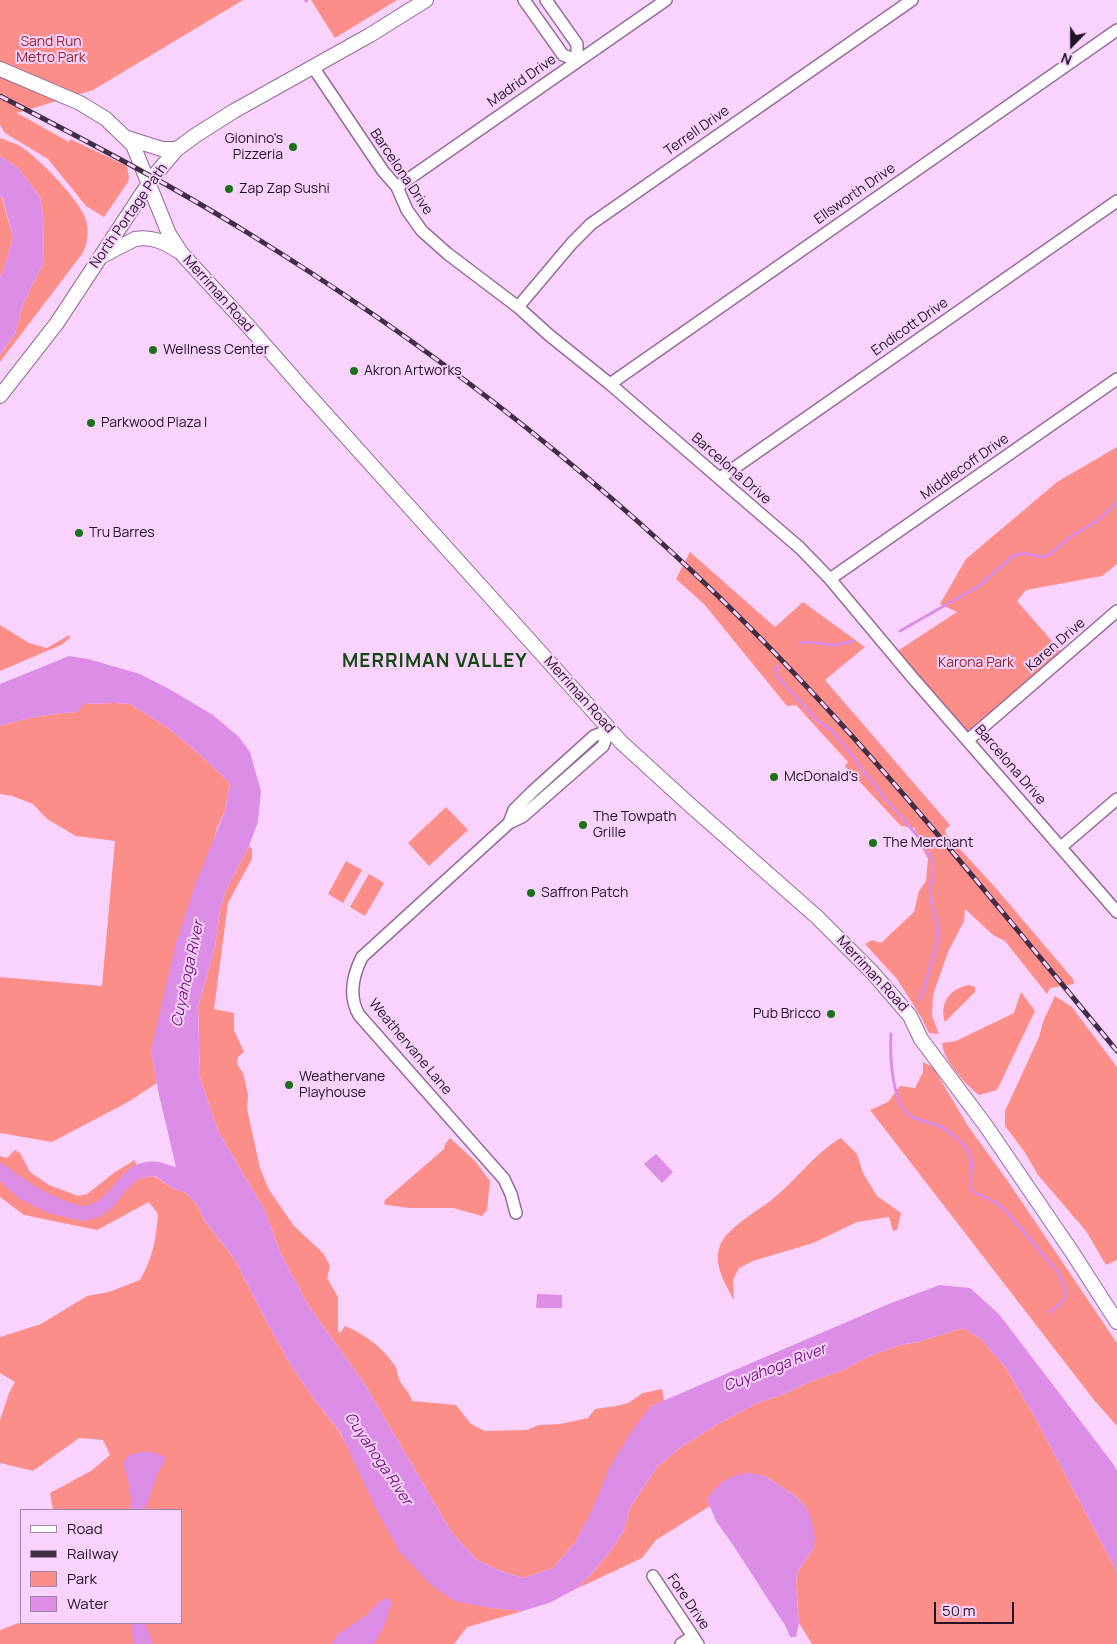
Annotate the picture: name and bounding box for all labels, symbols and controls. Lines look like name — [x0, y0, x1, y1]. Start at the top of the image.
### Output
north arrow — [1047, 20, 1097, 70]
park label: Sand Run Metro Park — [16, 34, 86, 66]
text: N — [1058, 49, 1074, 70]
street label: Madrid Drive — [484, 51, 560, 111]
street label: Terrell Drive — [661, 102, 733, 160]
street label: Barcelona Drive — [366, 126, 436, 218]
place label: Gionino's Pizzeria — [225, 131, 283, 164]
marker: Gionino's Pizzeria — [287, 141, 299, 153]
street label: North Portage Path — [87, 160, 171, 272]
street label: Ellsworth Drive — [811, 160, 899, 228]
place label: Zap Zap Sushi — [239, 181, 330, 197]
marker: Zap Zap Sushi — [223, 183, 235, 195]
street label: Merriman Road — [179, 252, 257, 336]
street label: Endicott Drive — [869, 294, 951, 360]
place label: Wellness Center — [163, 342, 269, 358]
marker: Wellness Center — [147, 344, 159, 356]
place label: Akron Artworks — [364, 363, 462, 379]
marker: Akron Artworks — [348, 365, 360, 377]
place label: Parkwood Plaza I — [101, 415, 207, 431]
marker: Parkwood Plaza I — [85, 417, 97, 429]
street label: Barcelona Drive — [688, 430, 774, 508]
street label: Middlecoff Drive — [918, 430, 1012, 504]
place label: Tru Barres — [89, 525, 155, 541]
marker: Tru Barres — [73, 527, 85, 539]
street label: Karen Drive — [1023, 615, 1089, 675]
district label: MERRIMAN VALLEY — [340, 651, 530, 673]
street label: Merriman Road — [540, 653, 618, 737]
park label: Karona Park — [938, 655, 1014, 671]
street label: Barcelona Drive — [971, 722, 1049, 808]
place label: McDonald's — [784, 769, 858, 785]
marker: McDonald's — [768, 771, 780, 783]
place label: The Towpath Grille — [593, 809, 677, 842]
marker: The Towpath Grille — [577, 819, 589, 831]
place label: The Merchant — [883, 835, 973, 851]
marker: The Merchant — [867, 837, 879, 849]
place label: Saffron Patch — [541, 885, 628, 901]
marker: Saffron Patch — [525, 887, 537, 899]
water label: Cuyahoga River — [168, 919, 208, 1029]
street label: Merriman Road — [833, 933, 911, 1015]
street label: Weathervane Lane — [365, 996, 455, 1098]
place label: Pub Bricco — [753, 1006, 821, 1022]
marker: Pub Bricco — [825, 1008, 837, 1020]
place label: Weathervane Playhouse — [299, 1069, 385, 1102]
marker: Weathervane Playhouse — [283, 1079, 295, 1091]
water label: Cuyahoga River — [721, 1340, 829, 1396]
water label: Cuyahoga River — [340, 1409, 416, 1509]
legend — [20, 1509, 182, 1624]
text: Road — [67, 1518, 103, 1539]
text: Railway — [67, 1543, 119, 1564]
text: Park — [67, 1568, 97, 1589]
street label: Fore Drive — [663, 1571, 713, 1633]
scale bar — [937, 1592, 1017, 1624]
text: Water — [67, 1593, 109, 1614]
text: 50 m — [942, 1600, 976, 1621]

